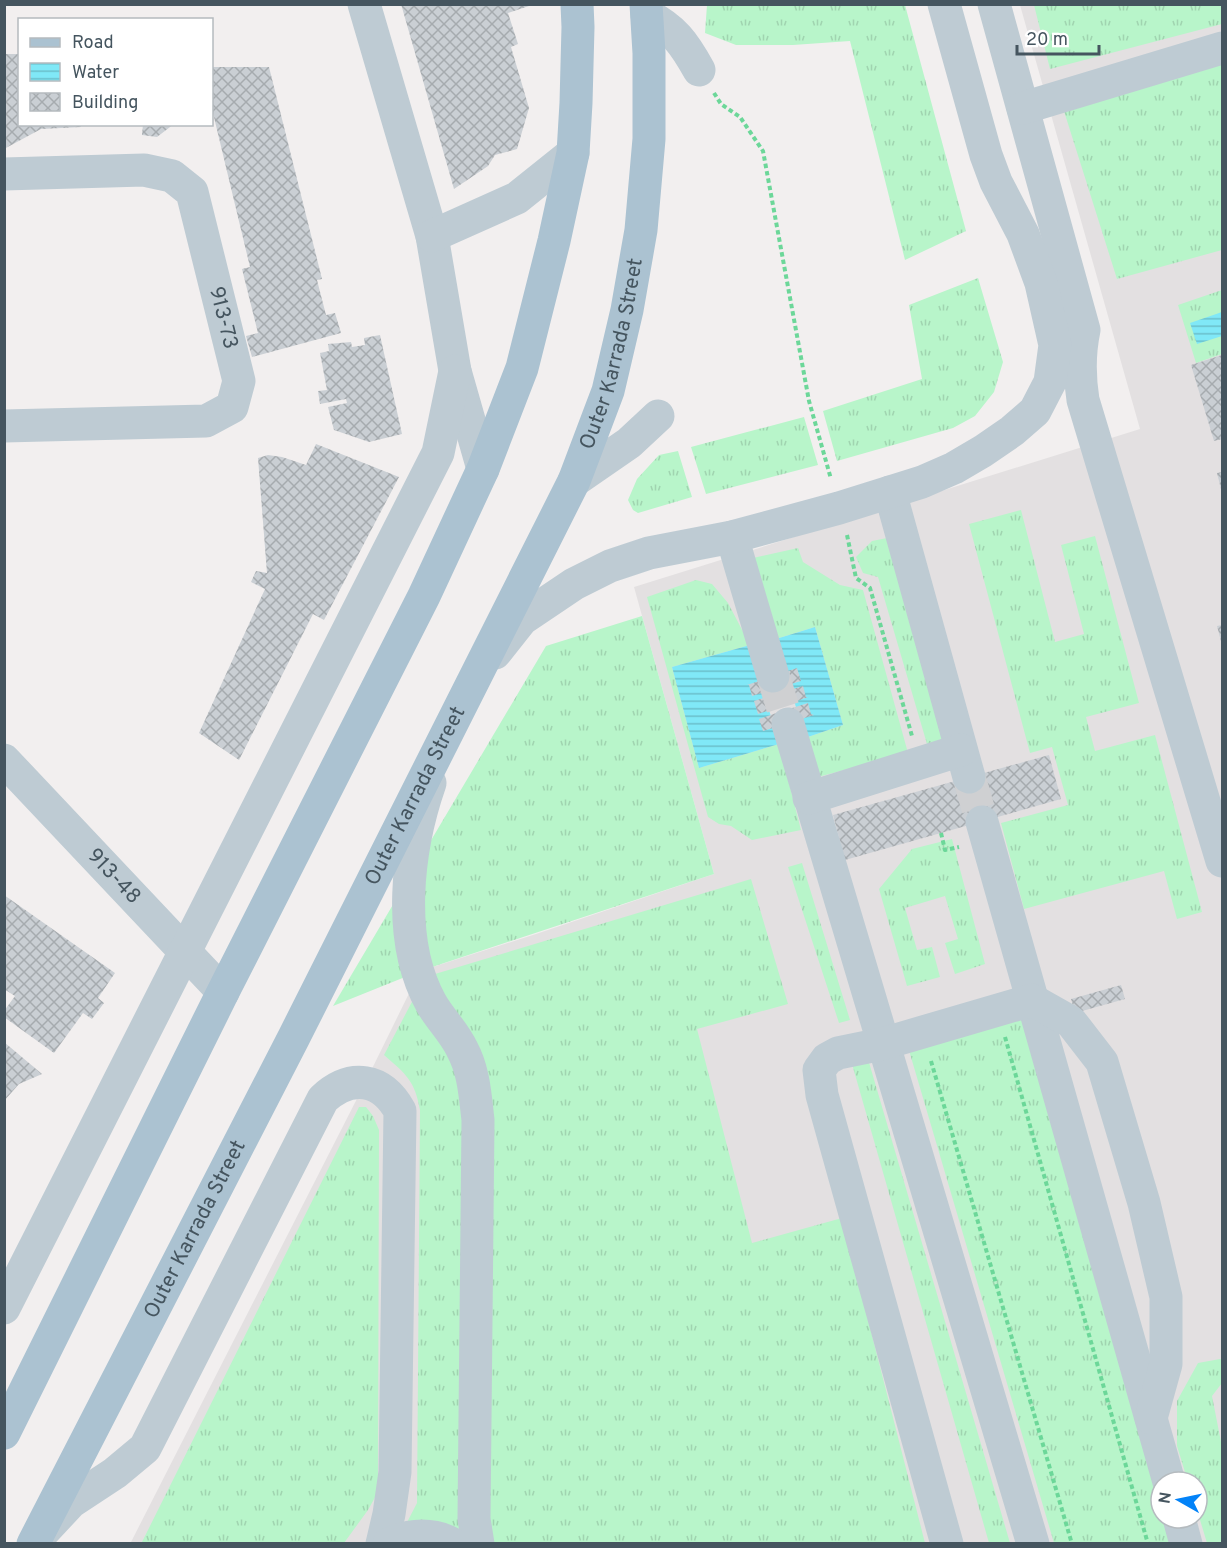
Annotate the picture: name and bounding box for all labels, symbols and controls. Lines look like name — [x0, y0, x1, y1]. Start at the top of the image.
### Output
legend — [18, 18, 213, 126]
scale bar — [1017, 18, 1100, 56]
text: 20 m — [1026, 29, 1068, 52]
text: Road — [72, 32, 114, 55]
text: Water — [72, 62, 119, 85]
text: Building — [72, 92, 138, 115]
street label: Outer Karrada Street — [574, 256, 649, 453]
street label: 913-73 — [203, 284, 244, 352]
street label: Outer Karrada Street — [359, 702, 472, 890]
street label: 913-48 — [81, 843, 147, 910]
street label: Outer Karrada Street — [138, 1135, 252, 1323]
north arrow — [1149, 1470, 1209, 1530]
text: N — [1155, 1491, 1177, 1505]

